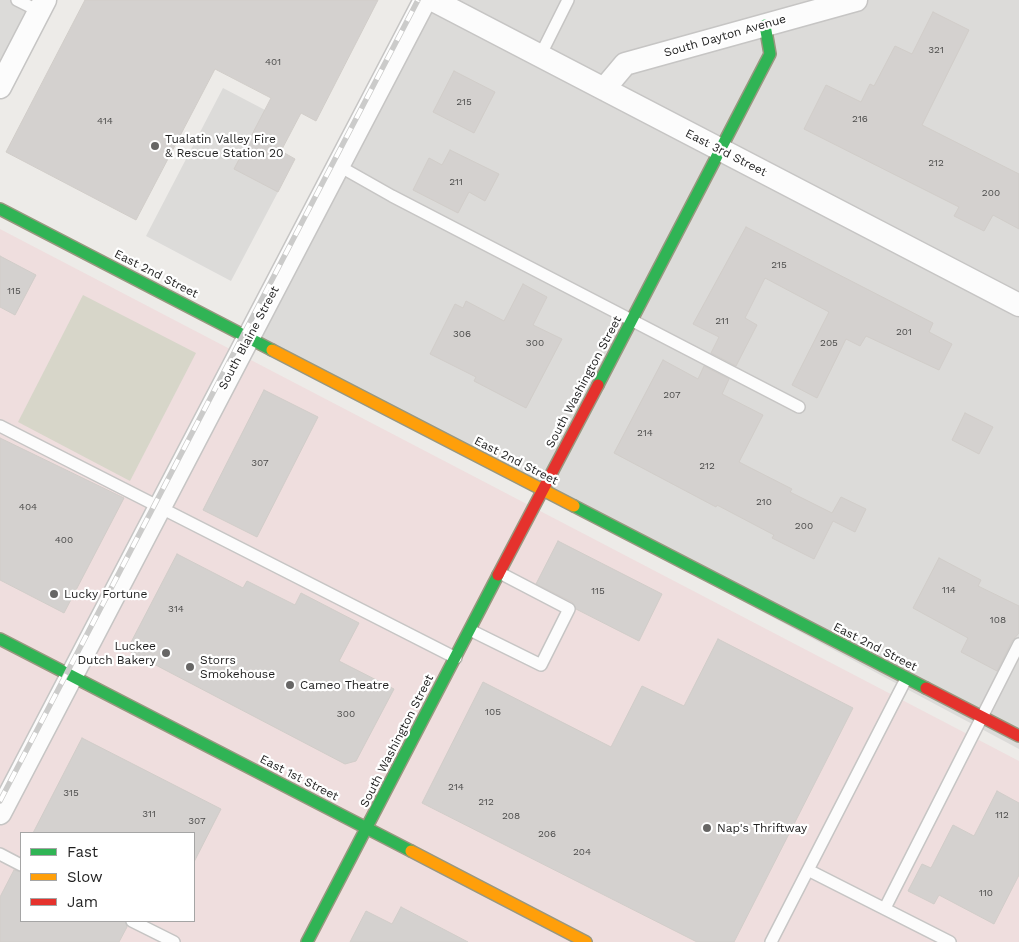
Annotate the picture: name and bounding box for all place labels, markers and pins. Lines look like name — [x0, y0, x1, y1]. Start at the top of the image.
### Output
place label: Tualatin Valley Fire & Rescue Station 20 — [165, 132, 283, 160]
marker: Tualatin Valley Fire & Rescue Station 20 — [149, 140, 161, 152]
place label: Lucky Fortune — [64, 587, 147, 601]
marker: Lucky Fortune — [48, 588, 60, 600]
place label: Luckee Dutch Bakery — [77, 639, 156, 667]
marker: Luckee Dutch Bakery — [160, 647, 172, 659]
place label: Storrs Smokehouse — [200, 653, 275, 681]
marker: Storrs Smokehouse — [184, 661, 196, 673]
place label: Cameo Theatre — [300, 678, 389, 692]
marker: Cameo Theatre — [284, 679, 296, 691]
place label: Nap's Thriftway — [717, 821, 807, 835]
marker: Nap's Thriftway — [701, 822, 713, 834]

